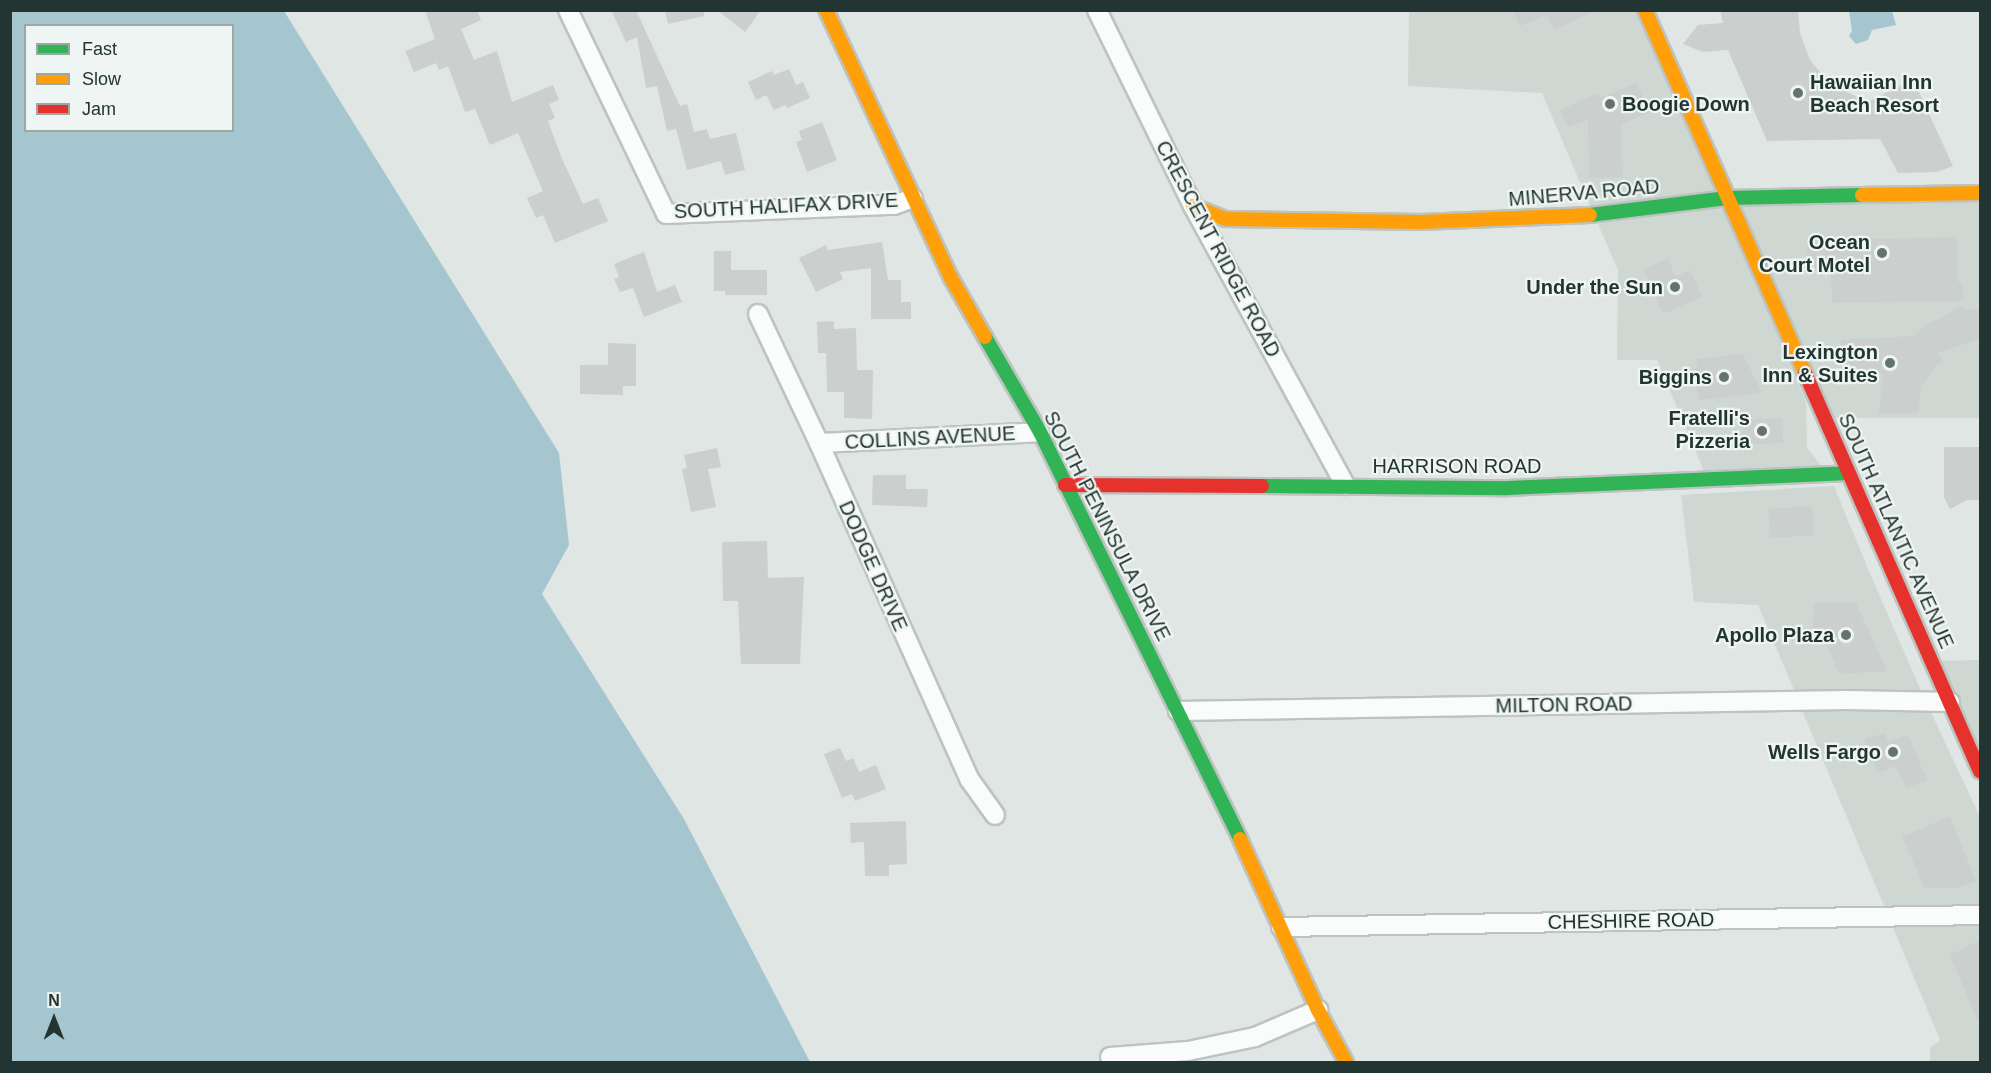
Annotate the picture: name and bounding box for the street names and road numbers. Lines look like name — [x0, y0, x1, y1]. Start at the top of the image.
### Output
street label: CRESCENT RIDGE ROAD — [1151, 136, 1285, 362]
street label: MINERVA ROAD — [1507, 174, 1661, 212]
street label: SOUTH HALIFAX DRIVE — [673, 188, 899, 224]
street label: SOUTH PENINSULA DRIVE — [1038, 407, 1176, 645]
street label: SOUTH ATLANTIC AVENUE — [1833, 409, 1959, 653]
street label: COLLINS AVENUE — [844, 422, 1016, 454]
street label: HARRISON ROAD — [1373, 454, 1541, 478]
street label: DODGE DRIVE — [834, 497, 912, 635]
street label: MILTON ROAD — [1495, 692, 1633, 718]
street label: CHESHIRE ROAD — [1547, 908, 1715, 934]

